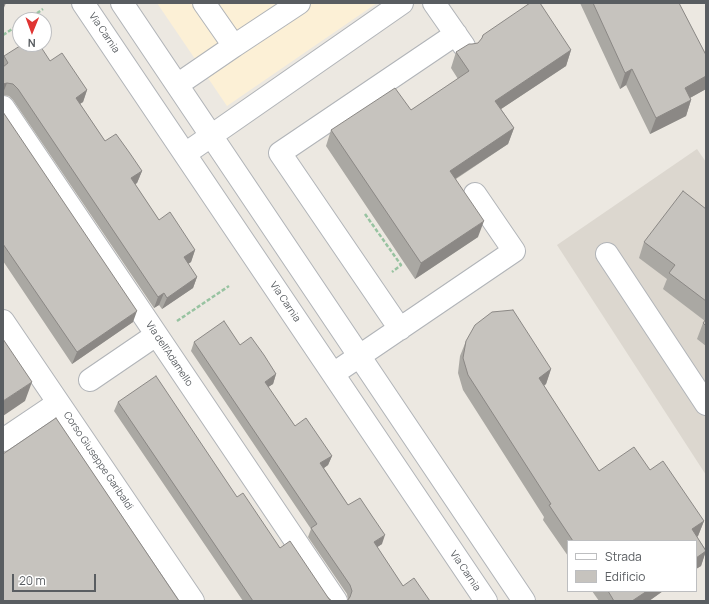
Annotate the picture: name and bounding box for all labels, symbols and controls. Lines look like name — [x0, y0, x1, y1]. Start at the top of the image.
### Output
street label: Via Carnia — [86, 11, 122, 55]
north arrow — [12, 12, 52, 52]
text: N — [28, 36, 36, 51]
street label: Via Carnia — [267, 280, 303, 324]
street label: Via dell'Adamello — [143, 319, 195, 389]
street label: Corso Giuseppe Garibaldi — [61, 409, 135, 513]
legend — [567, 540, 697, 592]
text: Strada — [605, 548, 642, 565]
street label: Via Carnia — [447, 549, 483, 593]
scale bar — [14, 566, 98, 592]
text: Edificio — [605, 568, 645, 585]
text: 20 m — [19, 572, 46, 589]

